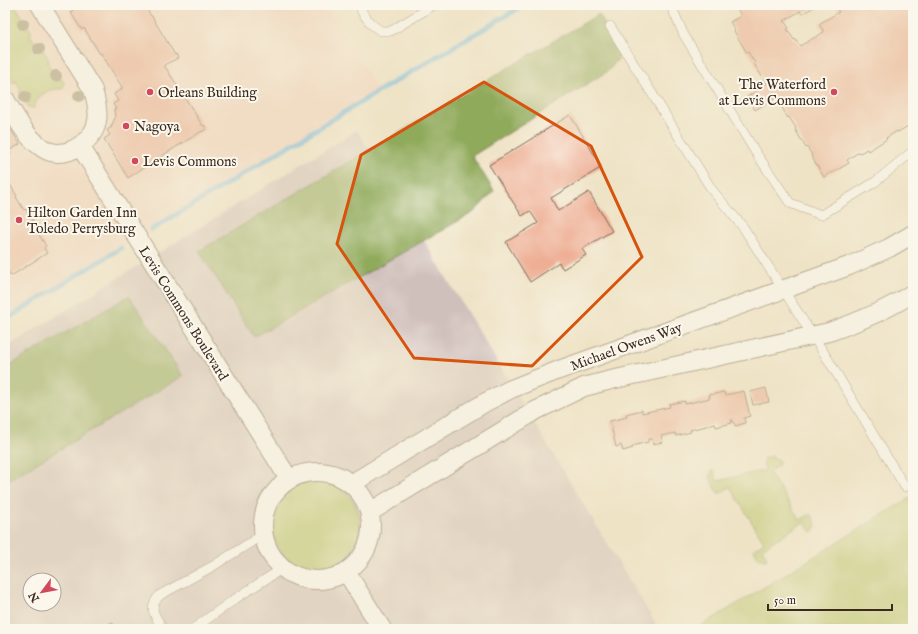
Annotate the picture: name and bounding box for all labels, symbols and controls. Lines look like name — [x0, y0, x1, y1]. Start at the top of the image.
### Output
place label: The Waterford at Levis Commons — [719, 76, 827, 110]
place label: Orleans Building — [158, 84, 257, 102]
marker: Orleans Building — [145, 87, 155, 97]
marker: The Waterford at Levis Commons — [829, 87, 839, 97]
place label: Nagoya — [134, 118, 181, 136]
marker: Nagoya — [121, 121, 131, 131]
place label: Levis Commons — [143, 153, 237, 171]
marker: Levis Commons — [130, 156, 140, 166]
place label: Hilton Garden Inn Toledo Perrysburg — [27, 204, 138, 238]
marker: Hilton Garden Inn Toledo Perrysburg — [14, 215, 24, 225]
street label: Levis Commons Boulevard — [134, 243, 232, 385]
street label: Michael Owens Way — [568, 318, 685, 376]
north arrow — [22, 572, 62, 612]
scale bar — [768, 586, 892, 612]
text: N — [26, 589, 43, 605]
text: 50 m — [774, 593, 796, 608]

